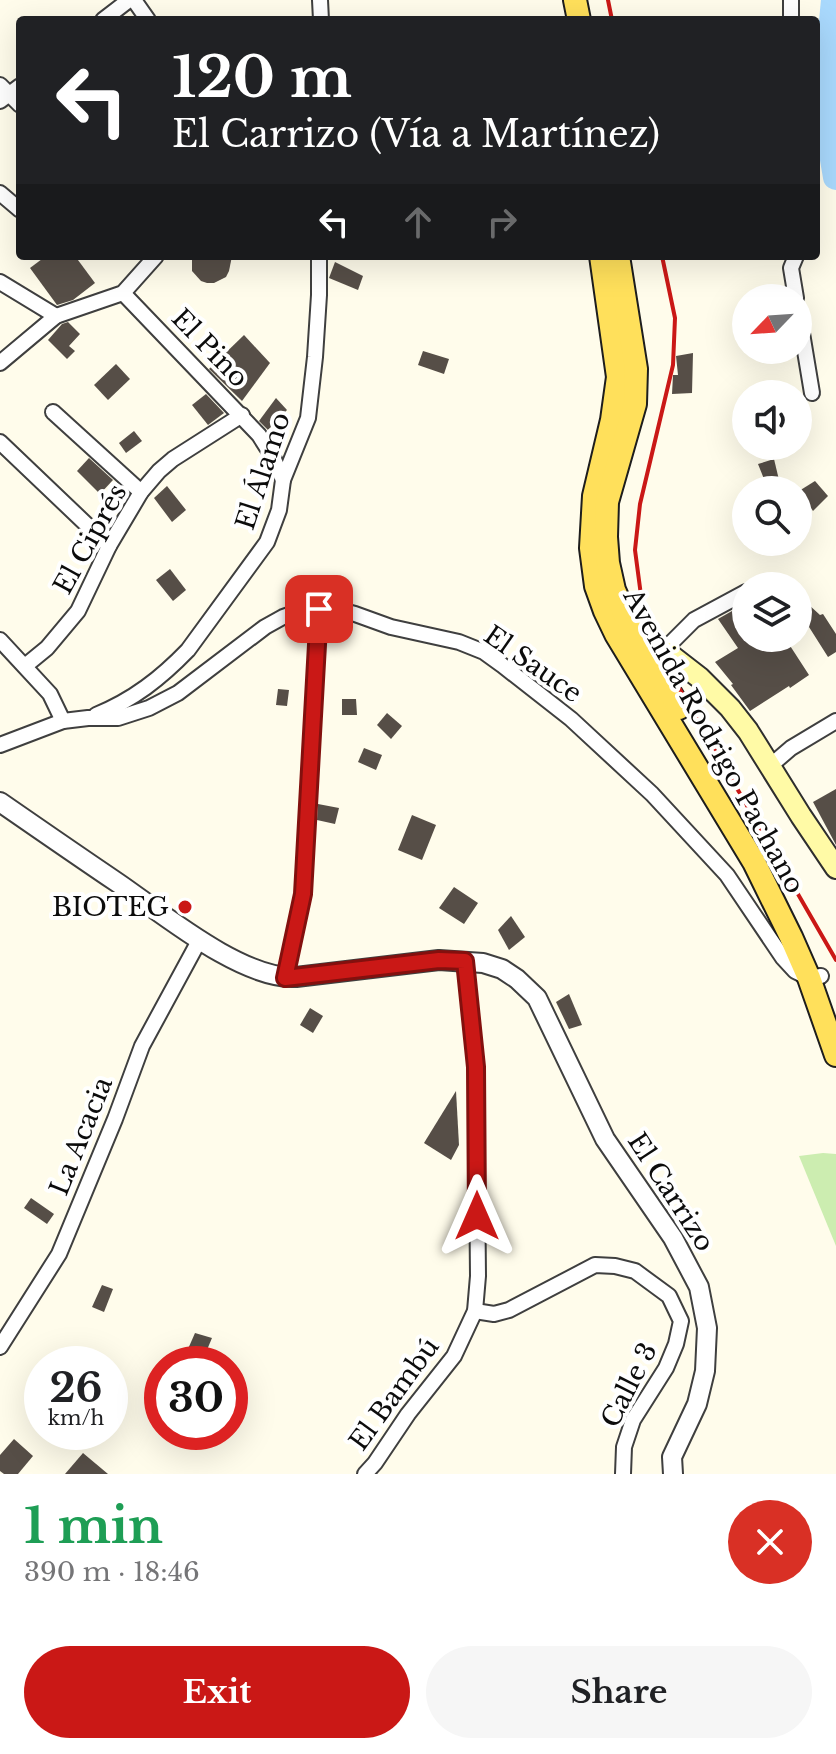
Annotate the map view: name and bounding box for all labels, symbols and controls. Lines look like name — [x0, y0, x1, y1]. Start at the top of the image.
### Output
text: 120 m — [172, 43, 352, 112]
icon: left — [40, 48, 144, 152]
text: El Carrizo (Vía a Martínez) — [172, 112, 660, 157]
icon: left — [312, 200, 356, 244]
icon: ahead — [396, 200, 440, 244]
icon: right — [480, 200, 524, 244]
north arrow — [732, 284, 812, 364]
map controls — [732, 284, 812, 652]
street label: El Pino — [165, 302, 255, 394]
button: sound — [732, 380, 812, 460]
street label: El Álamo — [229, 408, 297, 534]
button: search — [732, 476, 812, 556]
street label: El Ciprés — [47, 478, 133, 600]
button: layers — [732, 572, 812, 652]
pin — [285, 575, 353, 643]
street label: Avenida Rodrigo Pachano — [616, 582, 811, 899]
icon: arrive — [297, 587, 341, 631]
street label: El Sauce — [478, 619, 588, 709]
place label: BIOTEG — [52, 891, 169, 923]
marker: BIOTEG — [176, 898, 194, 916]
street label: La Acacia — [43, 1072, 119, 1200]
street label: El Carrizo — [621, 1127, 721, 1257]
position arrow — [435, 1174, 519, 1258]
street label: El Bambú — [342, 1331, 446, 1457]
street label: Calle 3 — [594, 1337, 664, 1433]
speed limit sign: 30 — [144, 1346, 248, 1450]
text: 26 — [50, 1363, 103, 1413]
text: km/h — [48, 1406, 104, 1430]
text: 1 min — [24, 1496, 163, 1556]
button: close — [728, 1500, 812, 1584]
text: 390 m · 18:46 — [24, 1556, 200, 1588]
button: Exit — [24, 1646, 410, 1738]
button: Share — [426, 1646, 812, 1738]

